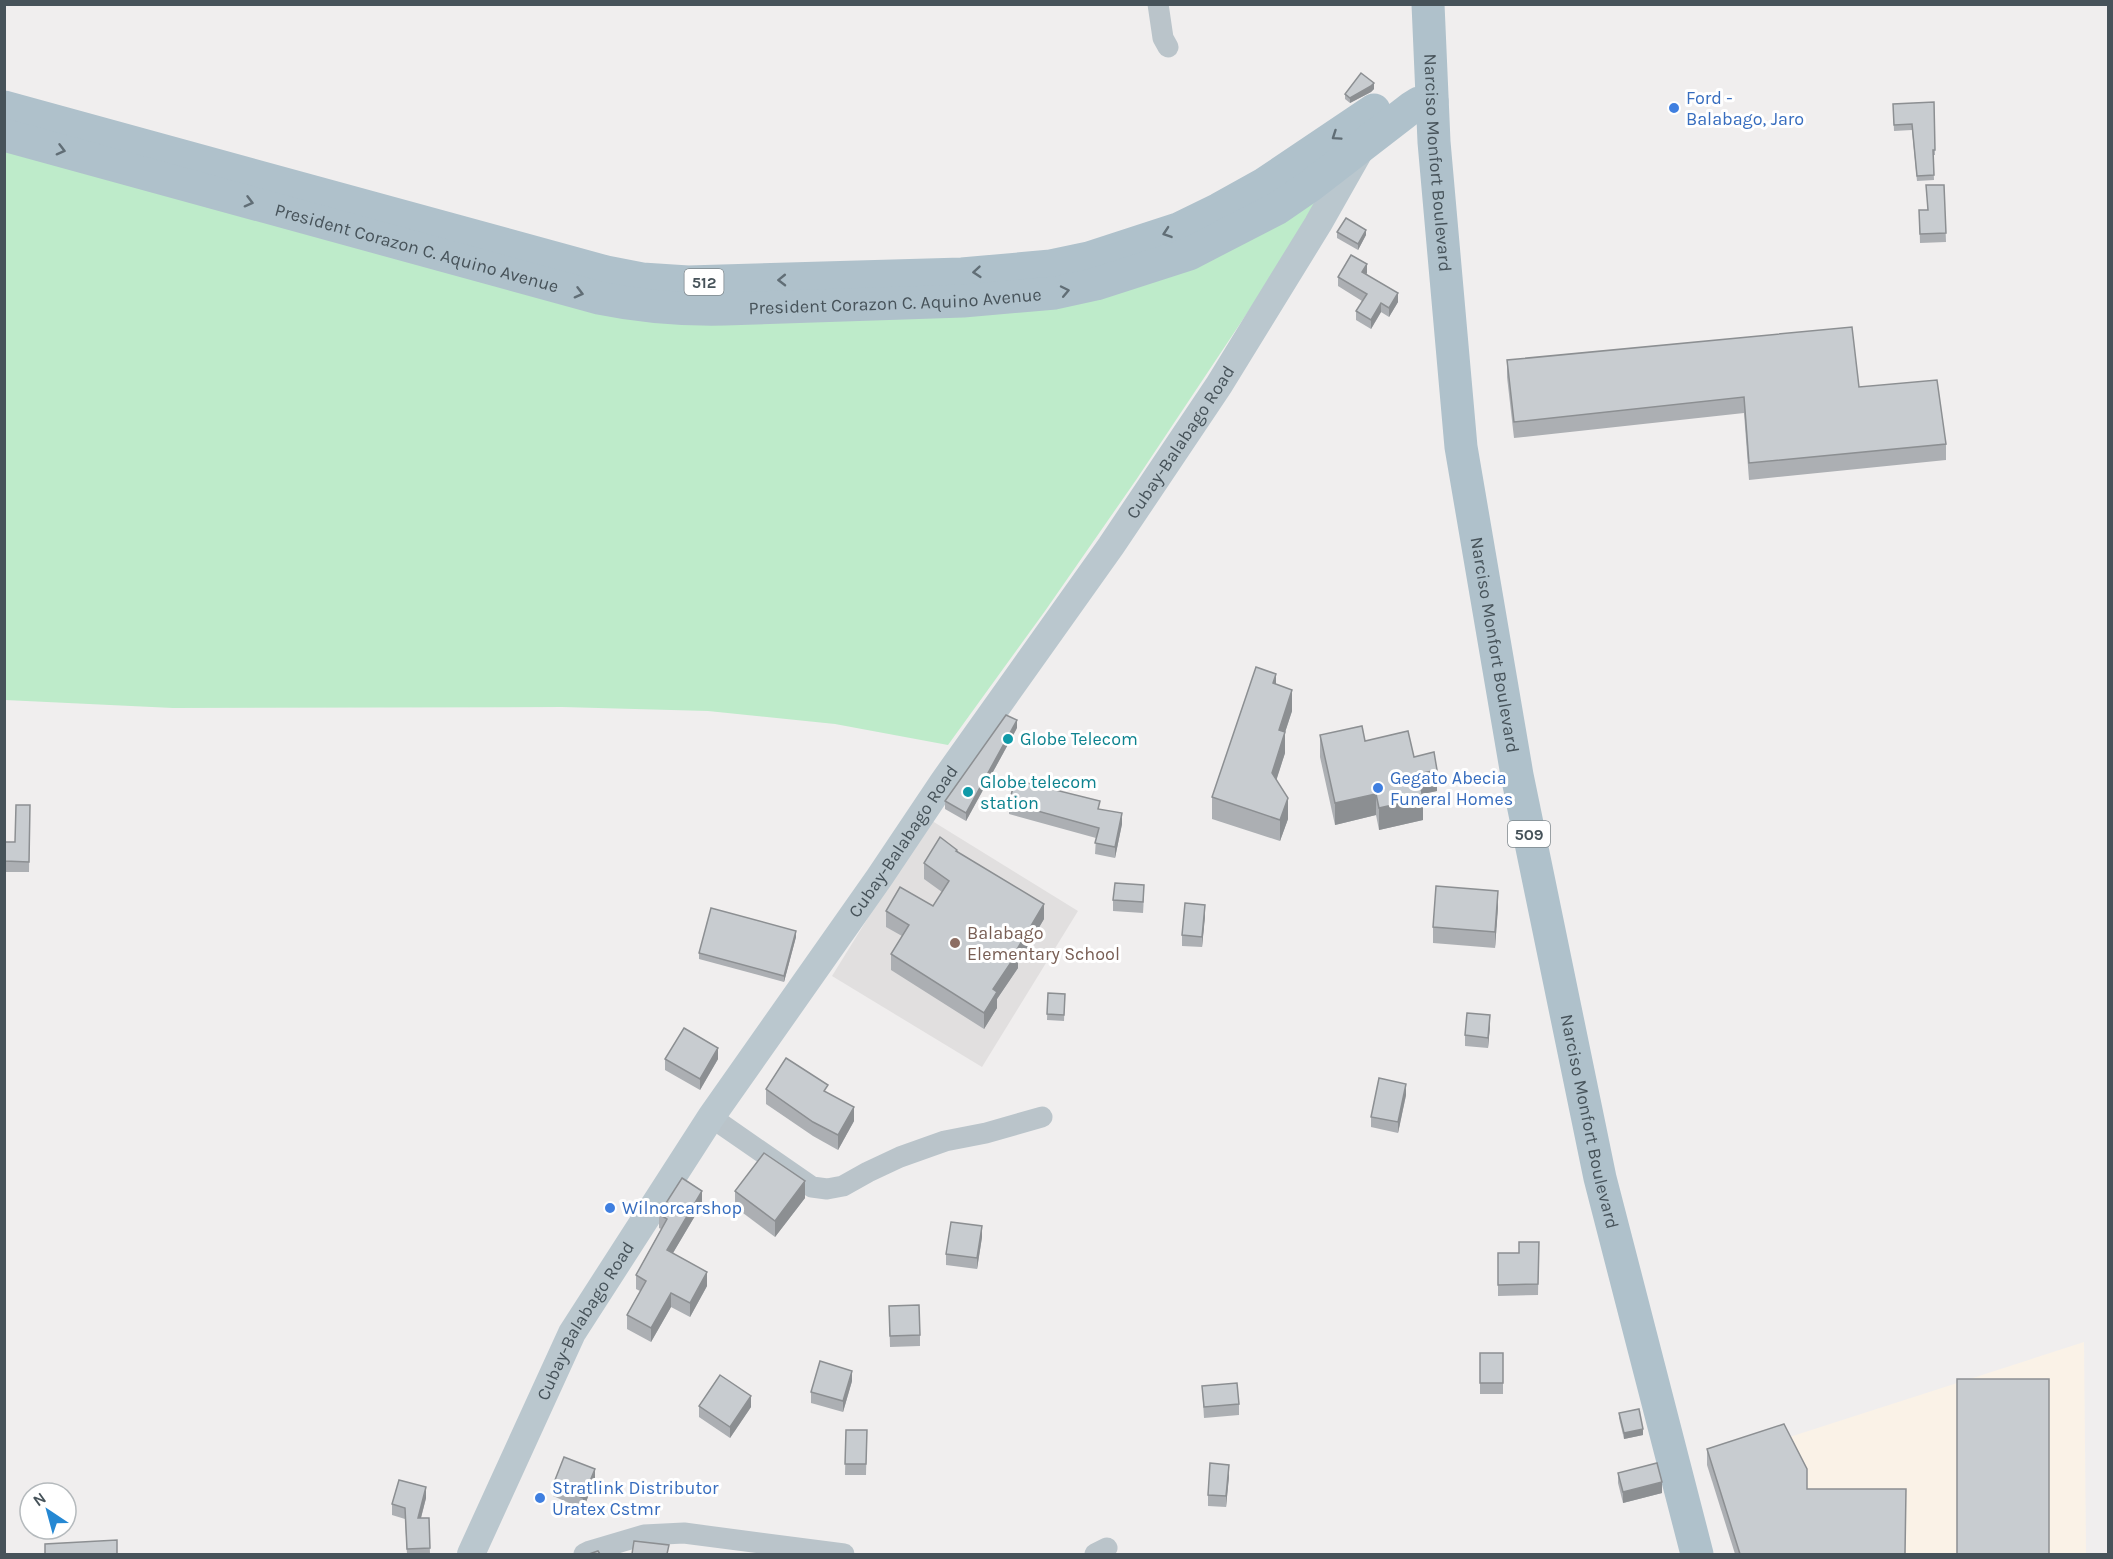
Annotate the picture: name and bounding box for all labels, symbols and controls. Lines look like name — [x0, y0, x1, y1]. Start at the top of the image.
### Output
street label: Narciso Monfort Boulevard — [1419, 53, 1456, 273]
place label: Ford - Balabago, Jaro — [1686, 87, 1804, 130]
marker: Ford - Balabago, Jaro — [1667, 101, 1681, 115]
one-way arrow — [1332, 129, 1343, 140]
one-way arrow — [56, 143, 66, 156]
one-way arrow — [244, 194, 254, 207]
street label: President Corazon C. Aquino Avenue — [272, 199, 561, 297]
one-way arrow — [1162, 225, 1173, 238]
one-way arrow — [973, 265, 982, 278]
road number: 512 — [684, 269, 724, 295]
one-way arrow — [778, 274, 787, 287]
street label: President Corazon C. Aquino Avenue — [748, 283, 1042, 319]
one-way arrow — [574, 285, 584, 298]
one-way arrow — [1060, 285, 1070, 298]
street label: Cubay-Balabago Road — [1121, 361, 1239, 523]
street label: Narciso Monfort Boulevard — [1466, 535, 1524, 755]
place label: Globe Telecom — [1020, 728, 1138, 750]
marker: Globe Telecom — [1001, 732, 1015, 746]
street label: Cubay-Balabago Road — [844, 761, 963, 922]
place label: Gegato Abecia Funeral Homes — [1390, 767, 1513, 810]
place label: Globe telecom station — [980, 771, 1097, 814]
marker: Gegato Abecia Funeral Homes — [1371, 781, 1385, 795]
marker: Globe telecom station — [961, 785, 975, 799]
road number: 509 — [1508, 821, 1550, 847]
place label: Balabago Elementary School — [967, 922, 1120, 965]
marker: Balabago Elementary School — [948, 936, 962, 950]
street label: Narciso Monfort Boulevard — [1556, 1012, 1624, 1231]
place label: Wilnorcarshop — [622, 1197, 742, 1219]
marker: Wilnorcarshop — [603, 1201, 617, 1215]
street label: Cubay-Balabago Road — [532, 1237, 639, 1404]
place label: Stratlink Distributor Uratex Cstmr — [552, 1477, 719, 1520]
north arrow — [18, 1481, 78, 1541]
text: N — [29, 1488, 50, 1510]
marker: Stratlink Distributor Uratex Cstmr — [533, 1491, 547, 1505]

